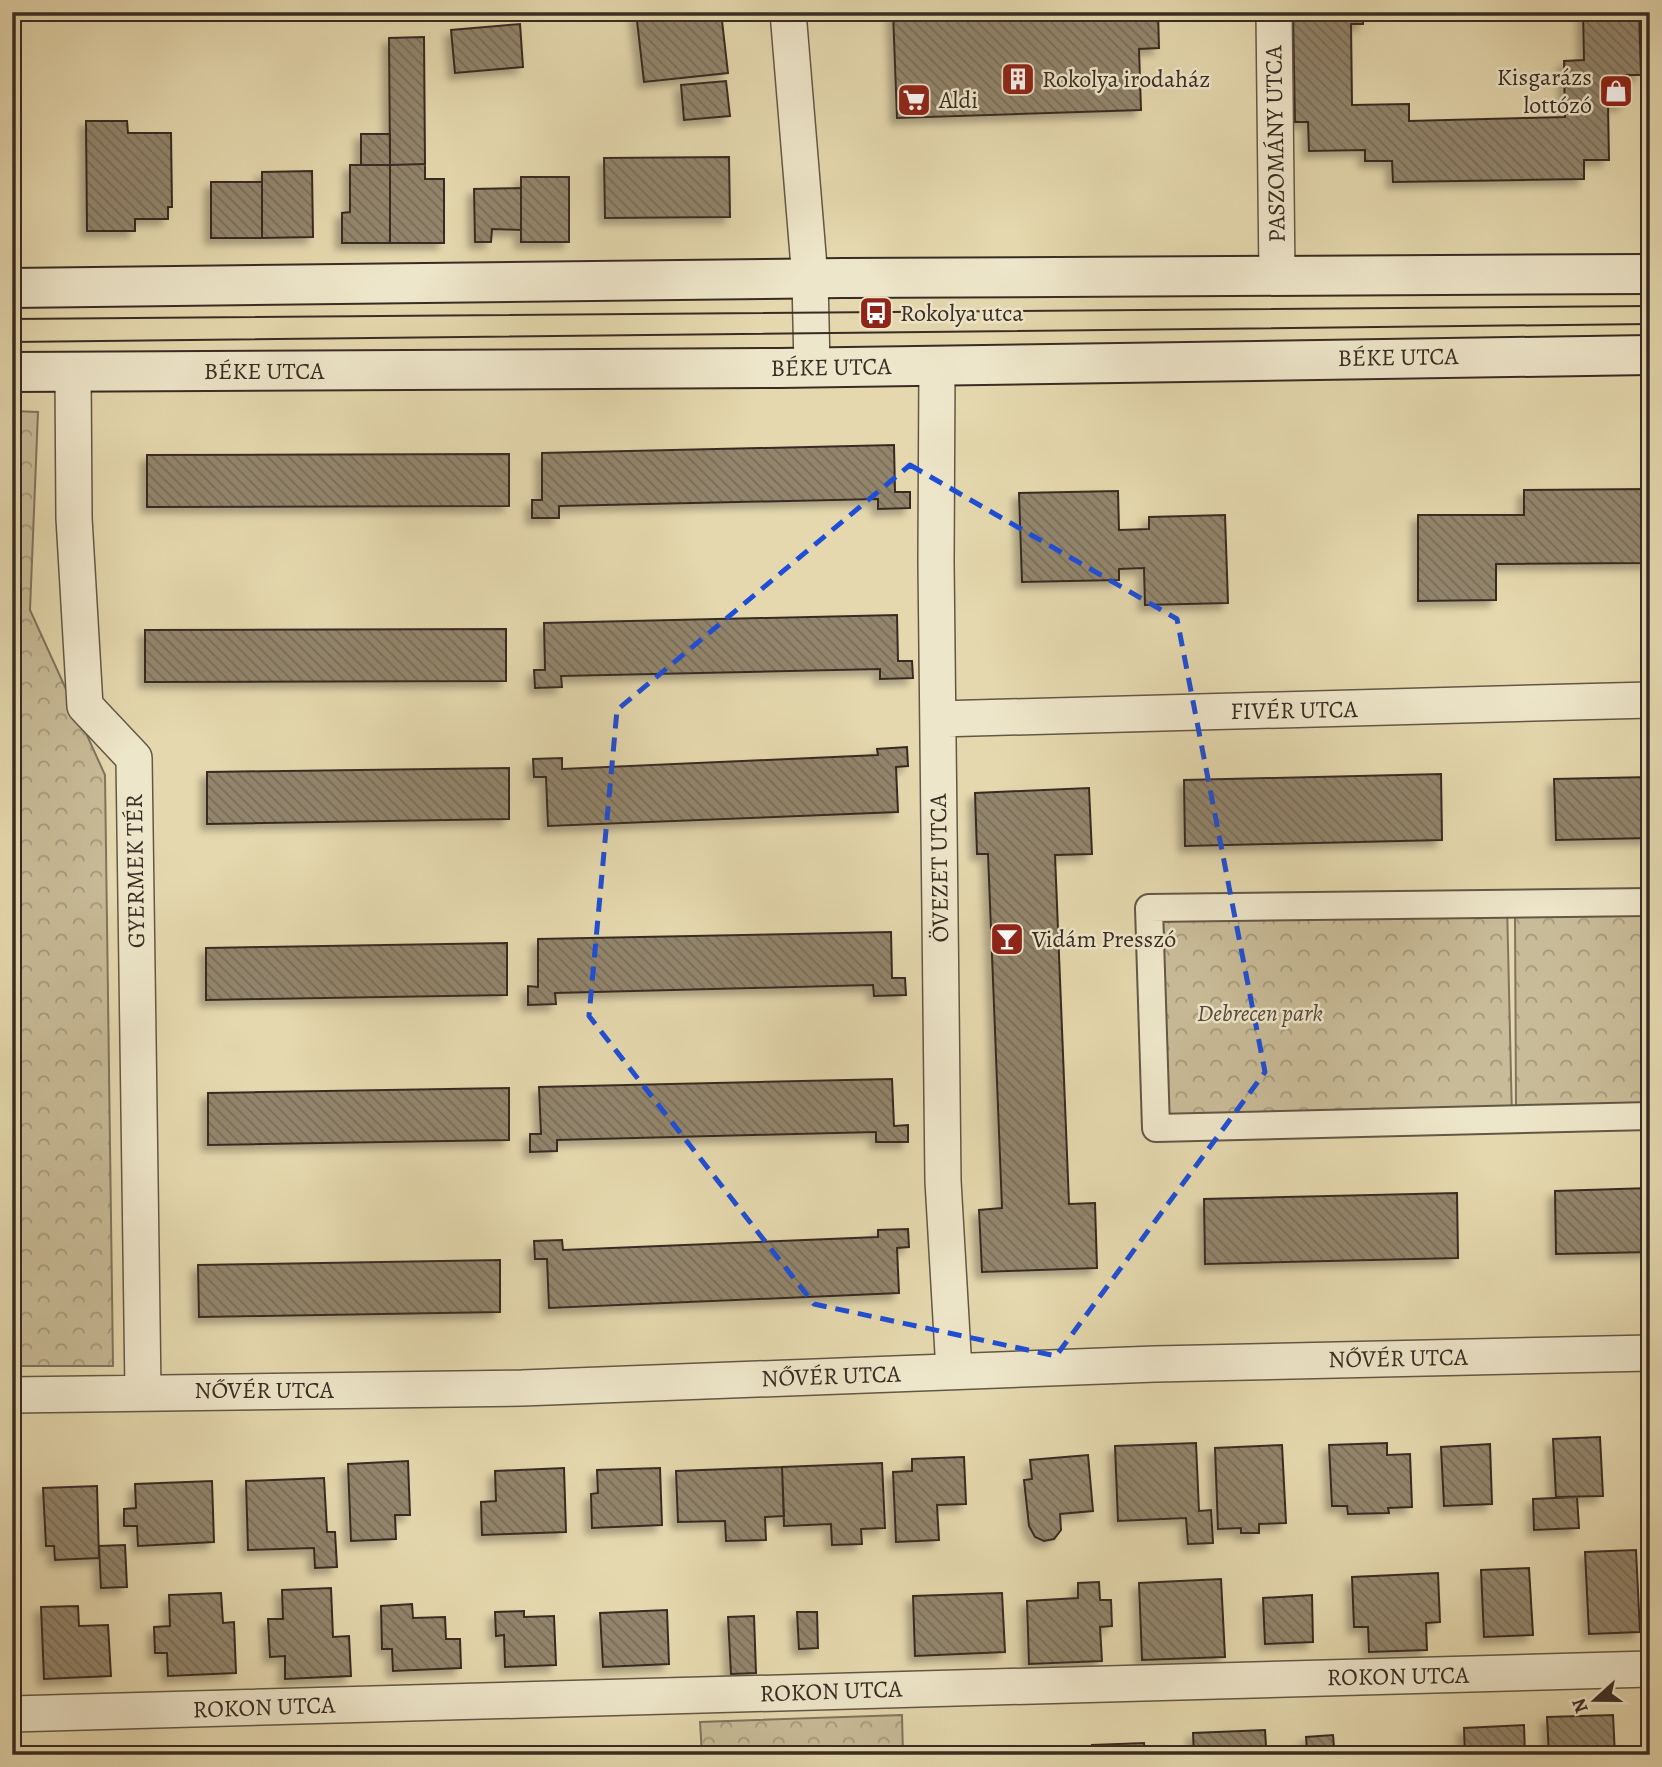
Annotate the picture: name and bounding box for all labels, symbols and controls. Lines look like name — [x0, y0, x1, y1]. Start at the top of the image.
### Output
street label: PASZOMÁNY UTCA — [1257, 44, 1293, 243]
building icon: Rokolya irodaház — [999, 60, 1037, 98]
place label: Kisgarázs lottózó — [1497, 61, 1592, 121]
place label: Rokolya irodaház — [1042, 63, 1210, 95]
shop icon: Kisgarázs lottózó — [1597, 72, 1635, 110]
supermarket icon: Aldi — [895, 81, 933, 119]
place label: Aldi — [938, 84, 978, 116]
bus stop icon: Rokolya utca — [857, 294, 895, 332]
place label: Rokolya utca — [900, 297, 1024, 329]
street label: BÉKE UTCA — [1337, 340, 1460, 374]
street label: BÉKE UTCA — [770, 350, 893, 384]
street label: BÉKE UTCA — [204, 355, 325, 387]
street label: FIVÉR UTCA — [1230, 693, 1359, 727]
street label: ÖVEZET UTCA — [922, 792, 956, 943]
street label: GYERMEK TÉR — [118, 793, 152, 948]
bar icon: Vidám Presszó — [988, 920, 1026, 958]
place label: Vidám Presszó — [1031, 923, 1176, 955]
park label: Debrecen park — [1197, 997, 1323, 1029]
street label: NŐVÉR UTCA — [1328, 1341, 1469, 1375]
street label: NŐVÉR UTCA — [761, 1358, 902, 1394]
street label: NŐVÉR UTCA — [194, 1374, 335, 1406]
street label: ROKON UTCA — [1326, 1659, 1470, 1693]
north arrow — [1560, 1666, 1630, 1736]
street label: ROKON UTCA — [759, 1672, 904, 1709]
street label: ROKON UTCA — [192, 1688, 337, 1725]
text: N — [1565, 1694, 1595, 1717]

